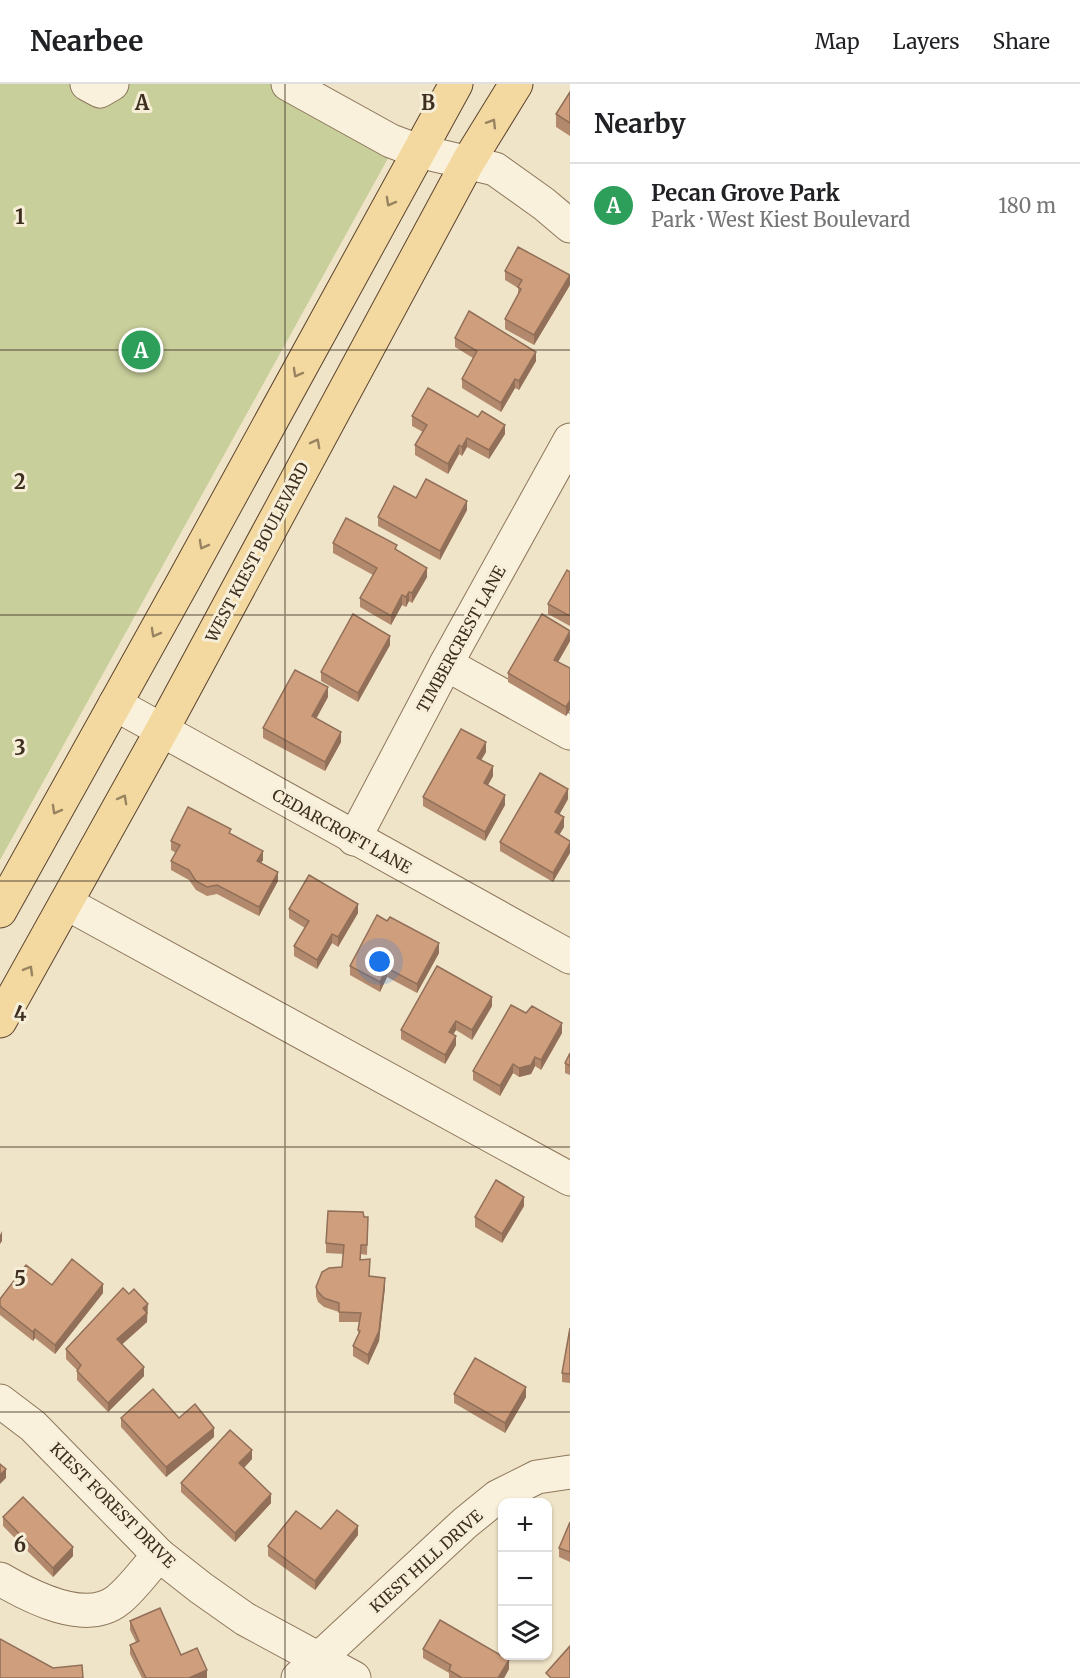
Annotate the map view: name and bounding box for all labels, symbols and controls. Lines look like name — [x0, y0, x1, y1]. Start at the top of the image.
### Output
text: Nearbee — [30, 23, 143, 59]
text: Map — [815, 28, 860, 55]
text: Layers — [893, 28, 960, 55]
text: Share — [993, 28, 1050, 55]
text: A — [134, 90, 150, 115]
text: B — [421, 90, 435, 115]
text: Nearby — [594, 107, 686, 140]
one-way arrow — [485, 119, 497, 129]
text: Pecan Grove Park — [651, 179, 840, 207]
text: A — [606, 193, 621, 218]
text: 180 m — [998, 193, 1056, 218]
one-way arrow — [386, 196, 397, 206]
text: 1 — [15, 204, 25, 229]
text: Park · West Kiest Boulevard — [651, 207, 910, 232]
pin: A — [122, 328, 160, 372]
one-way arrow — [293, 367, 304, 378]
one-way arrow — [309, 439, 320, 449]
street label: WEST KIEST BOULEVARD — [201, 459, 313, 646]
text: 2 — [14, 469, 26, 494]
one-way arrow — [199, 538, 210, 549]
street label: TIMBERCREST LANE — [412, 561, 510, 716]
one-way arrow — [151, 627, 162, 637]
text: 3 — [14, 735, 26, 760]
street label: CEDARCROFT LANE — [269, 784, 416, 878]
one-way arrow — [116, 795, 128, 805]
one-way arrow — [52, 804, 63, 815]
your location — [365, 947, 394, 976]
one-way arrow — [22, 966, 33, 976]
text: 4 — [14, 1001, 27, 1026]
text: 5 — [14, 1266, 26, 1291]
street label: KIEST FOREST DRIVE — [46, 1438, 180, 1572]
map controls — [498, 1498, 552, 1660]
button: + — [498, 1498, 552, 1552]
street label: KIEST HILL DRIVE — [366, 1505, 487, 1617]
text: 6 — [14, 1532, 26, 1557]
button: − — [498, 1552, 552, 1606]
button: layers — [498, 1606, 552, 1660]

